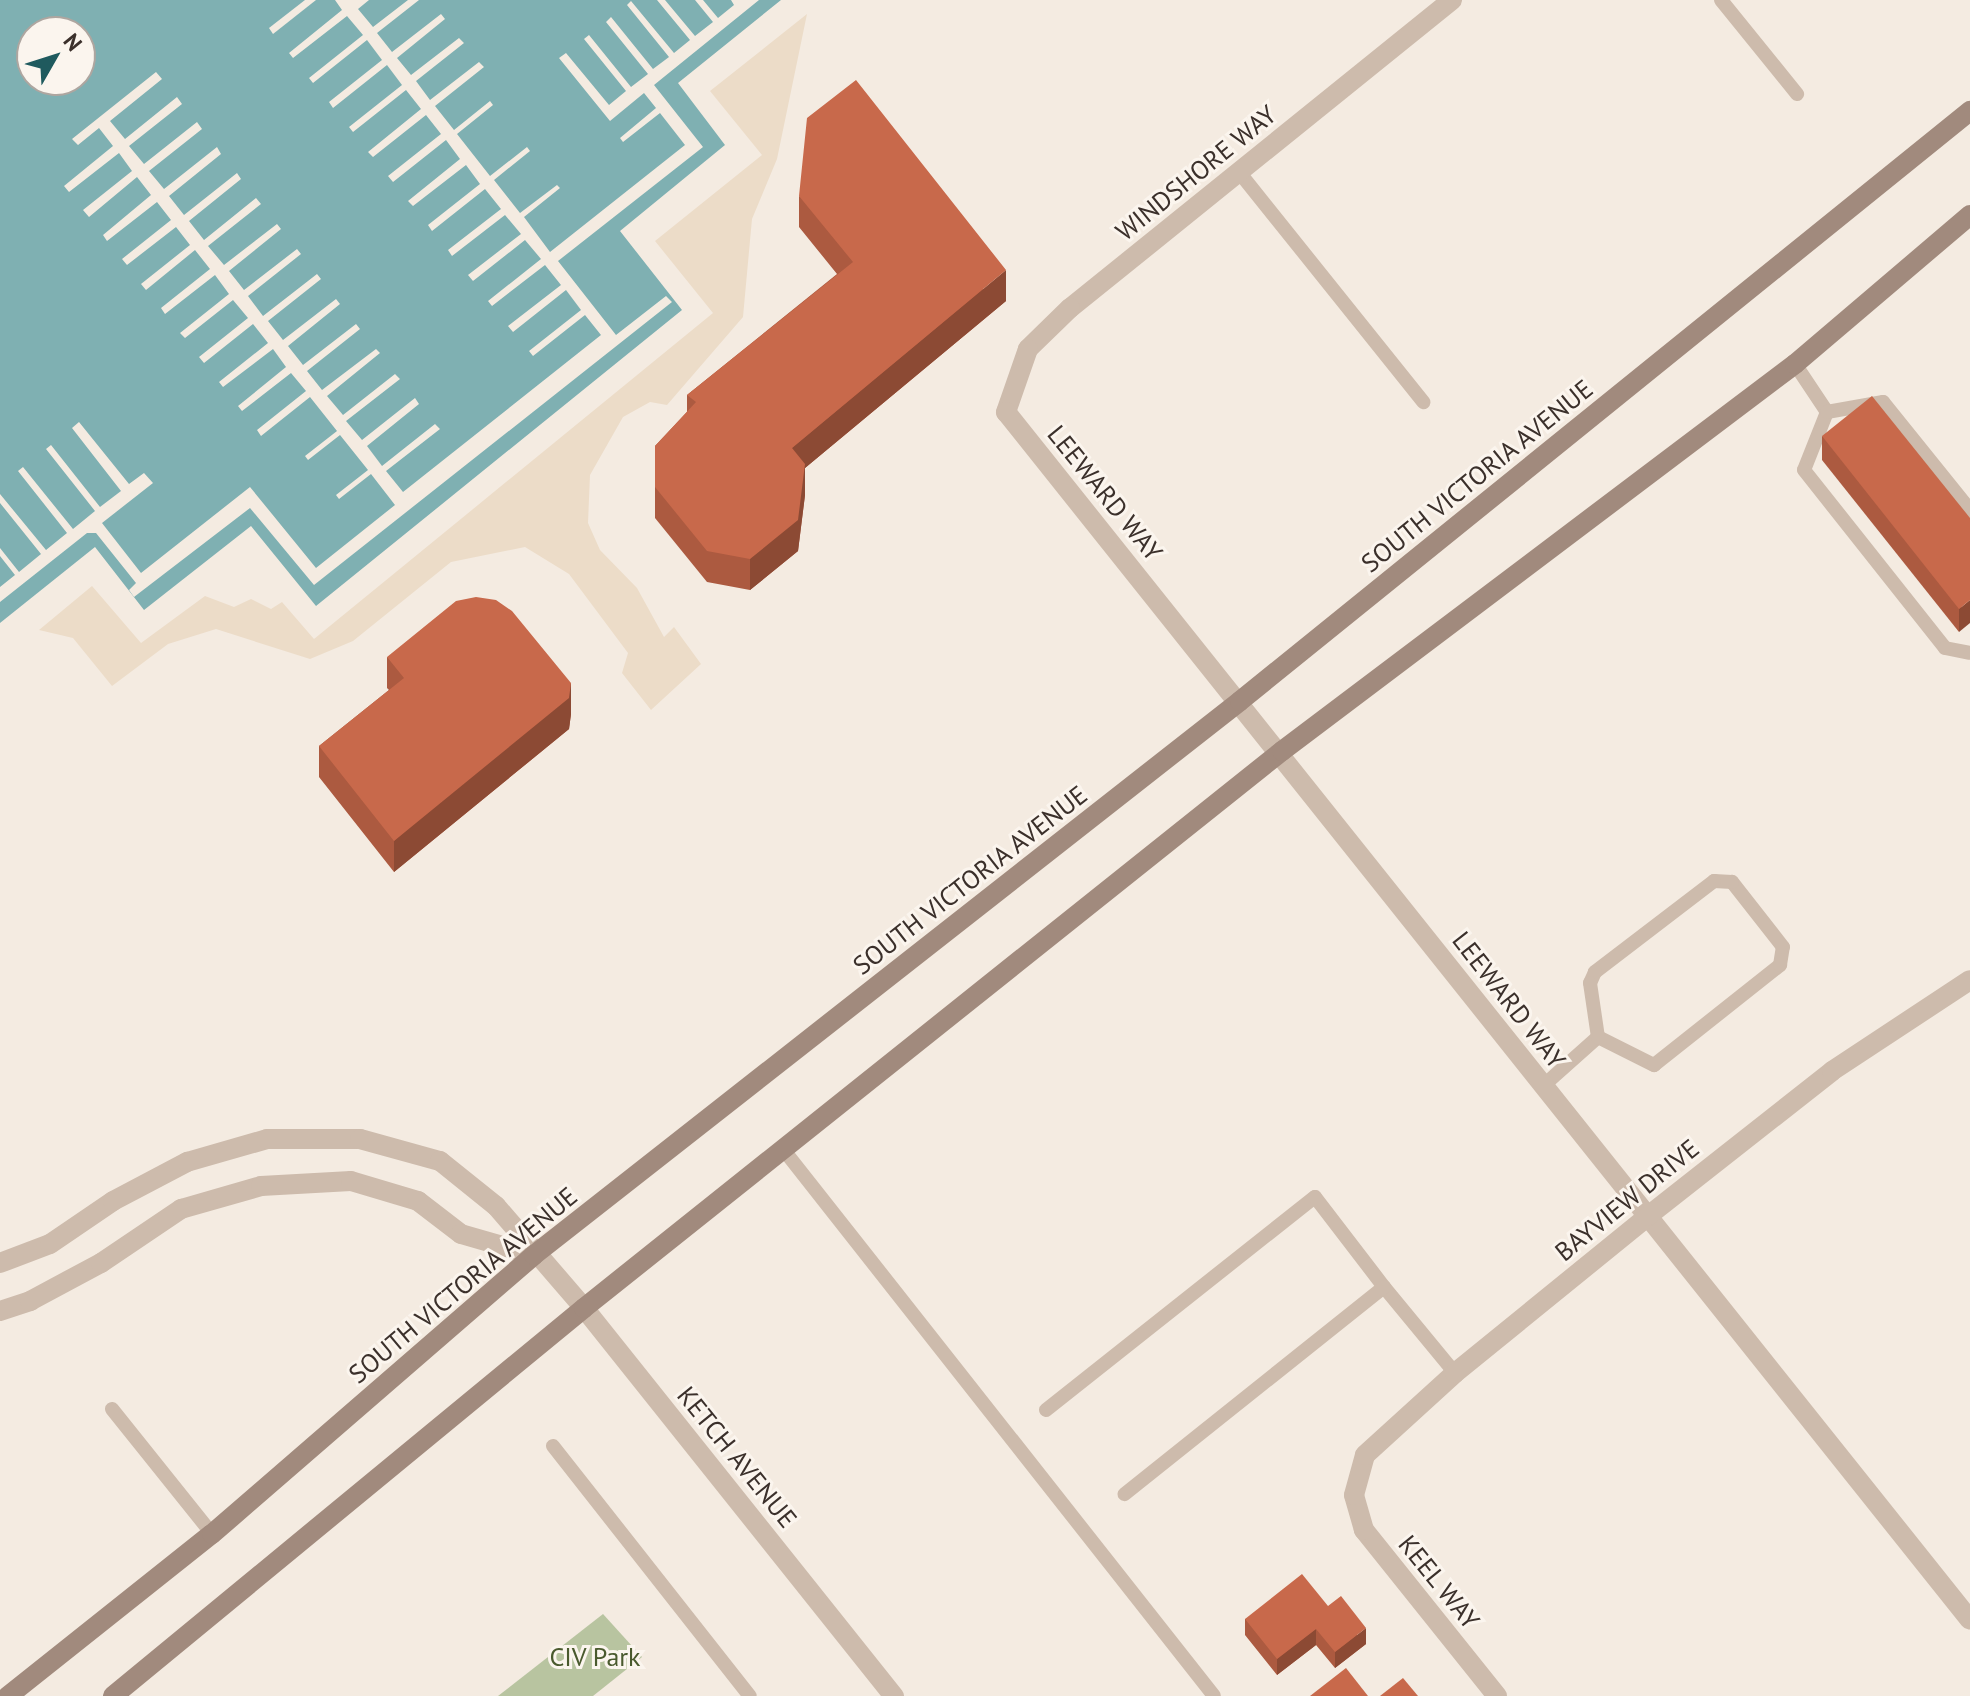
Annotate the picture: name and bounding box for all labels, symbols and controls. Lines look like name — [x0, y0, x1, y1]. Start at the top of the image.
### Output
north arrow — [16, 16, 96, 96]
text: N — [58, 28, 89, 57]
street label: WINDSHORE WAY — [1109, 99, 1283, 247]
street label: SOUTH VICTORIA AVENUE — [1354, 372, 1600, 580]
street label: LEEWARD WAY — [1041, 419, 1169, 567]
street label: SOUTH VICTORIA AVENUE — [846, 778, 1094, 982]
street label: LEEWARD WAY — [1446, 925, 1572, 1075]
street label: BAYVIEW DRIVE — [1549, 1132, 1705, 1268]
street label: SOUTH VICTORIA AVENUE — [341, 1179, 585, 1391]
street label: KETCH AVENUE — [670, 1380, 804, 1534]
street label: KEEL WAY — [1391, 1528, 1487, 1636]
park label: CIV Park — [549, 1641, 641, 1673]

